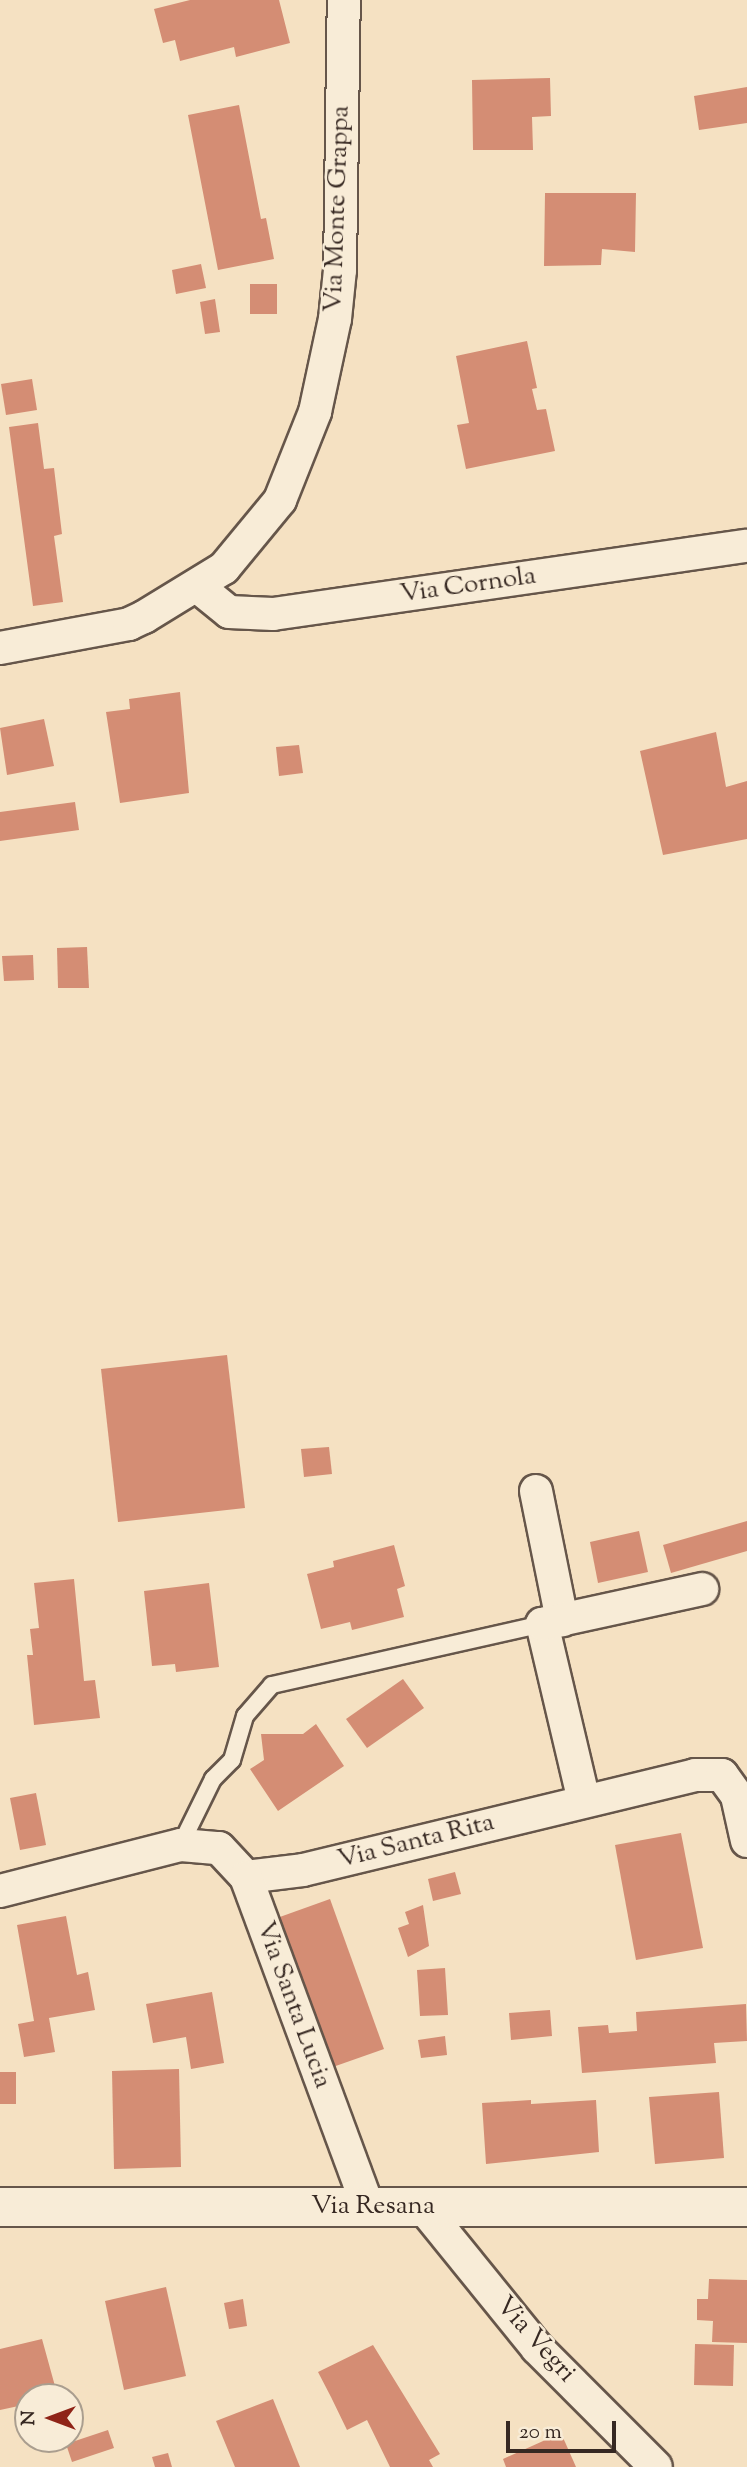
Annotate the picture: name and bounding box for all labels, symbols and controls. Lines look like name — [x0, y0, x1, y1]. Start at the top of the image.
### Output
street label: Via Monte Grappa — [319, 105, 357, 313]
street label: Via Cornola — [398, 561, 538, 611]
street label: Via Santa Rita — [335, 1807, 497, 1877]
street label: Via Santa Lucia — [248, 1917, 338, 2093]
street label: Via Resana — [311, 2191, 435, 2223]
street label: Via Vegri — [488, 2291, 582, 2389]
north arrow — [14, 2383, 84, 2453]
scale bar — [509, 2408, 619, 2452]
text: N — [16, 2410, 43, 2426]
text: 20 m — [519, 2418, 562, 2448]

